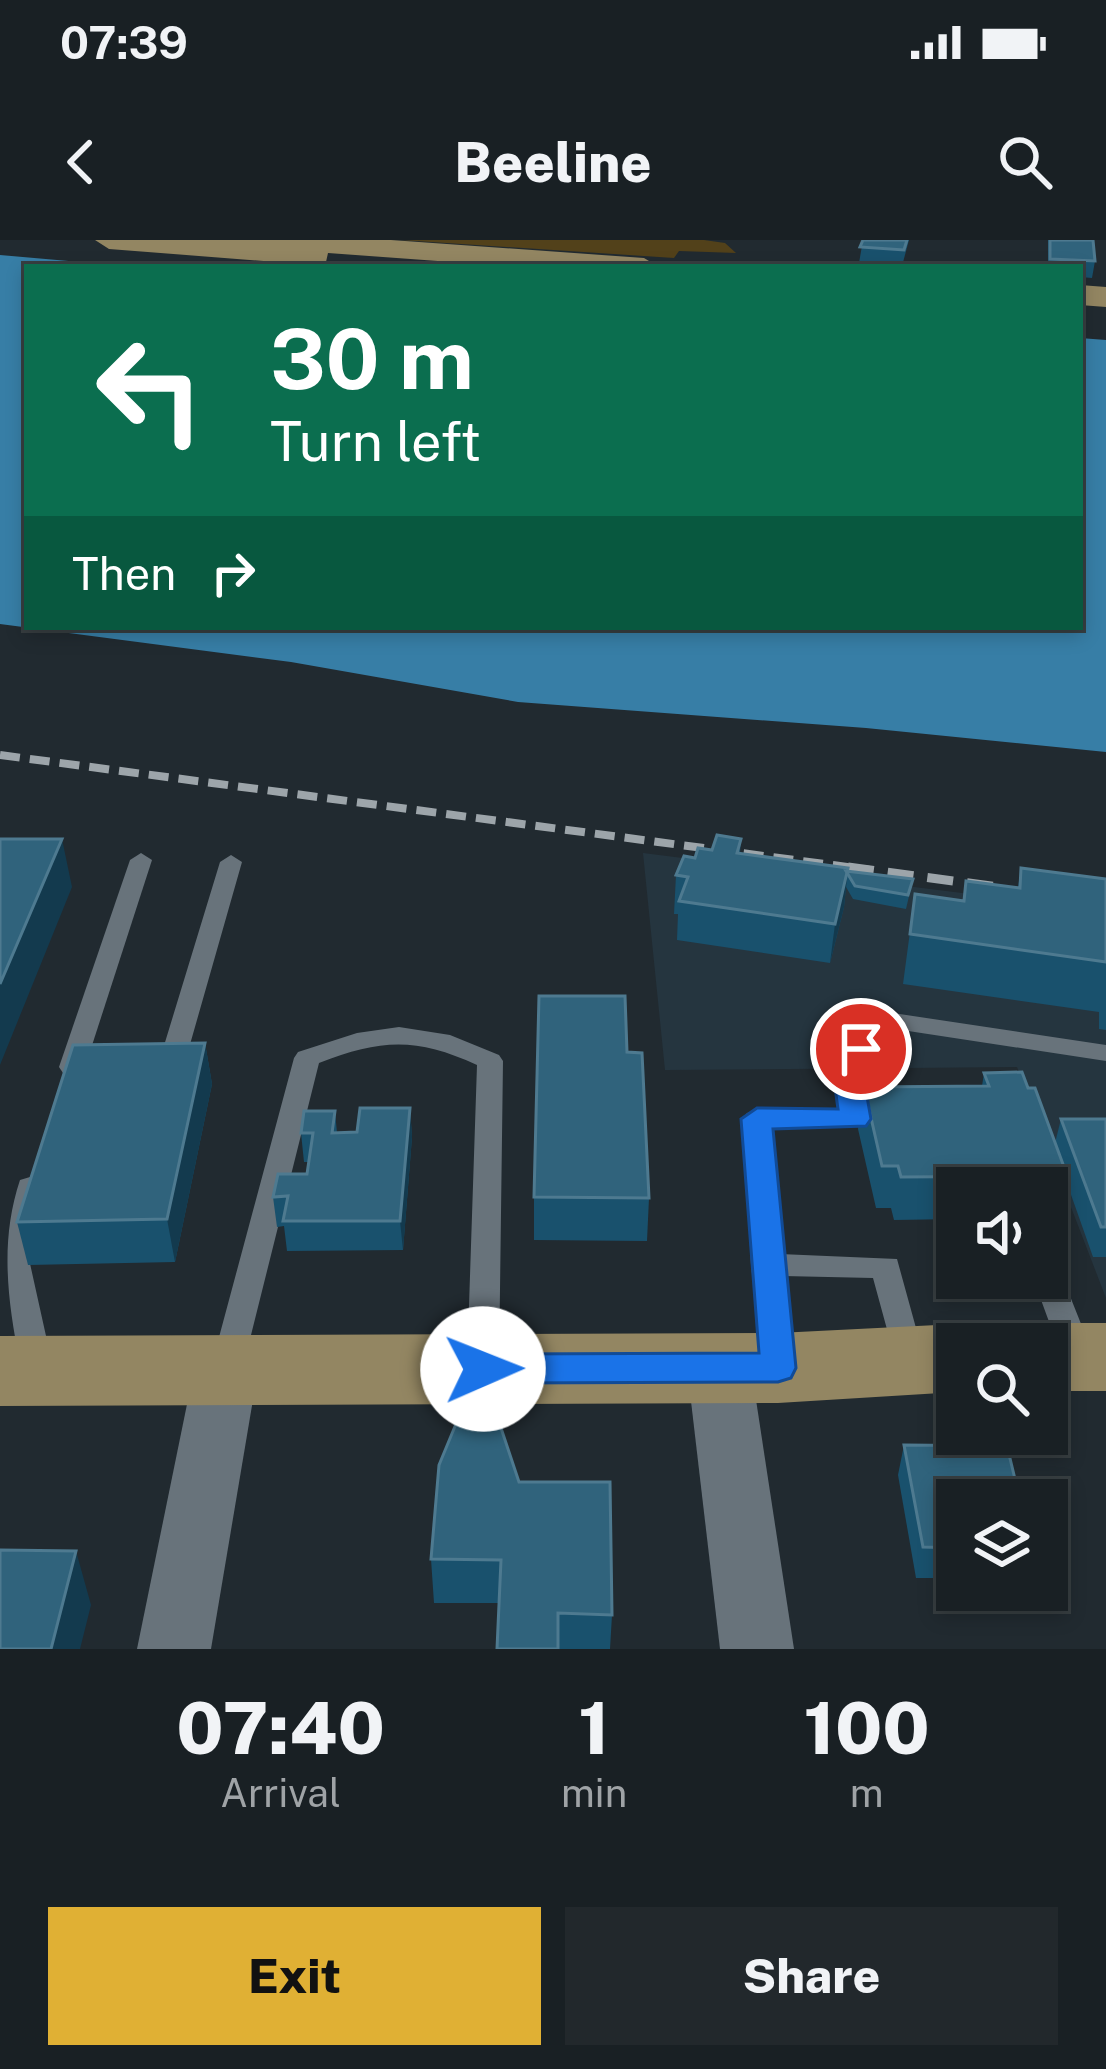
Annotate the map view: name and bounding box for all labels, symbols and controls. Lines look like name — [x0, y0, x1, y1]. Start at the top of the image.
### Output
text: 07:39 — [60, 16, 188, 69]
icon: back — [48, 129, 114, 195]
icon: search — [992, 129, 1058, 195]
text: Beeline — [454, 131, 652, 194]
text: 30 m — [270, 309, 474, 408]
icon: left — [72, 312, 228, 468]
text: Turn left — [270, 410, 481, 473]
icon: right — [200, 540, 266, 606]
text: Then — [72, 547, 176, 600]
pin — [810, 998, 912, 1100]
icon: arrive — [828, 1016, 894, 1082]
map controls — [936, 1167, 1068, 1611]
button: sound — [936, 1167, 1068, 1299]
position arrow — [420, 1306, 546, 1432]
button: search — [936, 1323, 1068, 1455]
button: layers — [936, 1479, 1068, 1611]
text: 07:40 — [176, 1686, 385, 1770]
text: 1 — [578, 1686, 610, 1770]
text: 100 — [803, 1686, 930, 1770]
text: Arrival — [220, 1770, 341, 1816]
text: min — [561, 1770, 627, 1816]
text: m — [850, 1770, 883, 1816]
button: Exit — [48, 1907, 541, 2045]
button: Share — [565, 1907, 1058, 2045]

